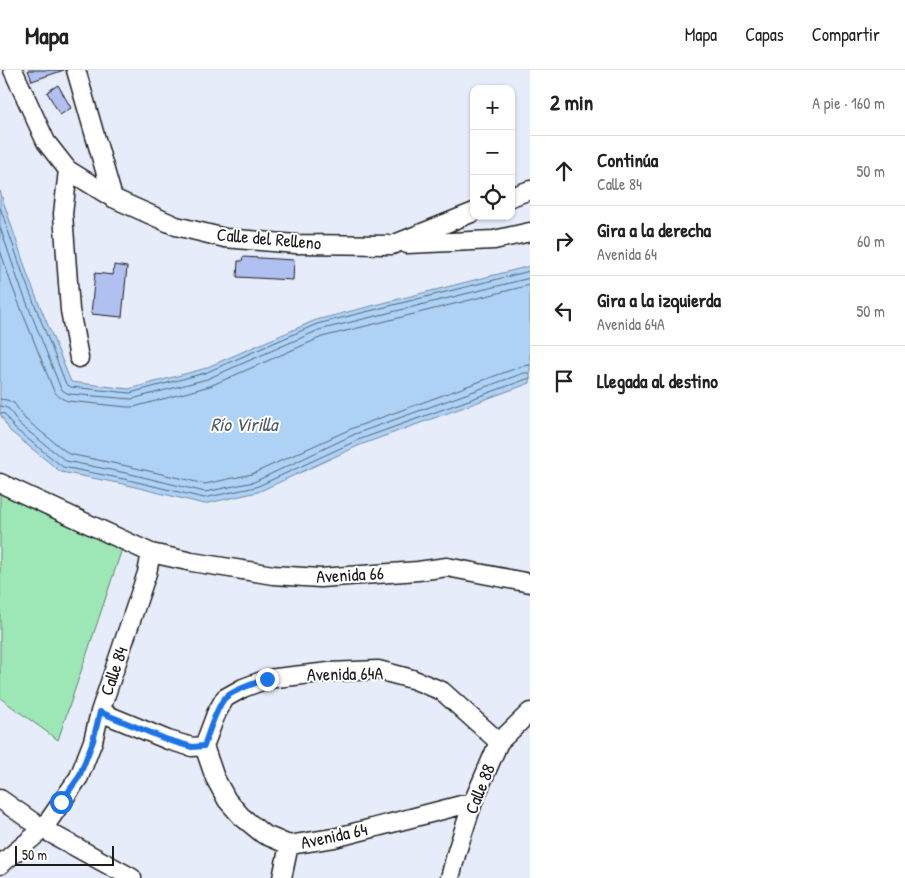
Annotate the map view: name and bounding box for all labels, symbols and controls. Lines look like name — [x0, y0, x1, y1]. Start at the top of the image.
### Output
text: Mapa — [25, 19, 68, 51]
text: Mapa — [685, 22, 717, 47]
text: Capas — [745, 22, 784, 47]
text: Compartir — [812, 22, 880, 47]
map controls — [470, 85, 515, 220]
button: + — [470, 85, 515, 130]
text: 2 min — [550, 88, 593, 117]
text: A pie · 160 m — [812, 92, 885, 114]
button: − — [470, 130, 515, 175]
text: Continúa — [597, 147, 658, 173]
icon: ahead — [550, 157, 578, 185]
text: 50 m — [857, 160, 885, 182]
text: Calle 84 — [597, 173, 642, 195]
button: locate — [470, 175, 515, 220]
text: Gira a la derecha — [597, 217, 711, 243]
street label: Calle del Relleno — [216, 221, 322, 256]
icon: right — [550, 227, 578, 255]
text: 60 m — [857, 230, 885, 252]
text: Avenida 64 — [597, 243, 657, 265]
text: Gira a la izquierda — [597, 287, 721, 313]
icon: left — [550, 297, 578, 325]
text: 50 m — [857, 300, 885, 322]
text: Avenida 64A — [597, 313, 665, 335]
icon: arrive — [550, 367, 578, 395]
text: Llegada al destino — [597, 368, 718, 394]
water label: Río Virilla — [210, 411, 280, 437]
street label: Avenida 66 — [315, 560, 385, 589]
street label: Calle 84 — [93, 643, 134, 699]
street label: Avenida 64A — [307, 660, 384, 687]
route end — [256, 668, 279, 691]
street label: Calle 88 — [458, 760, 501, 817]
route start — [50, 791, 73, 814]
street label: Avenida 64 — [298, 816, 370, 855]
scale bar — [15, 843, 114, 866]
text: 50 m — [22, 845, 47, 864]

